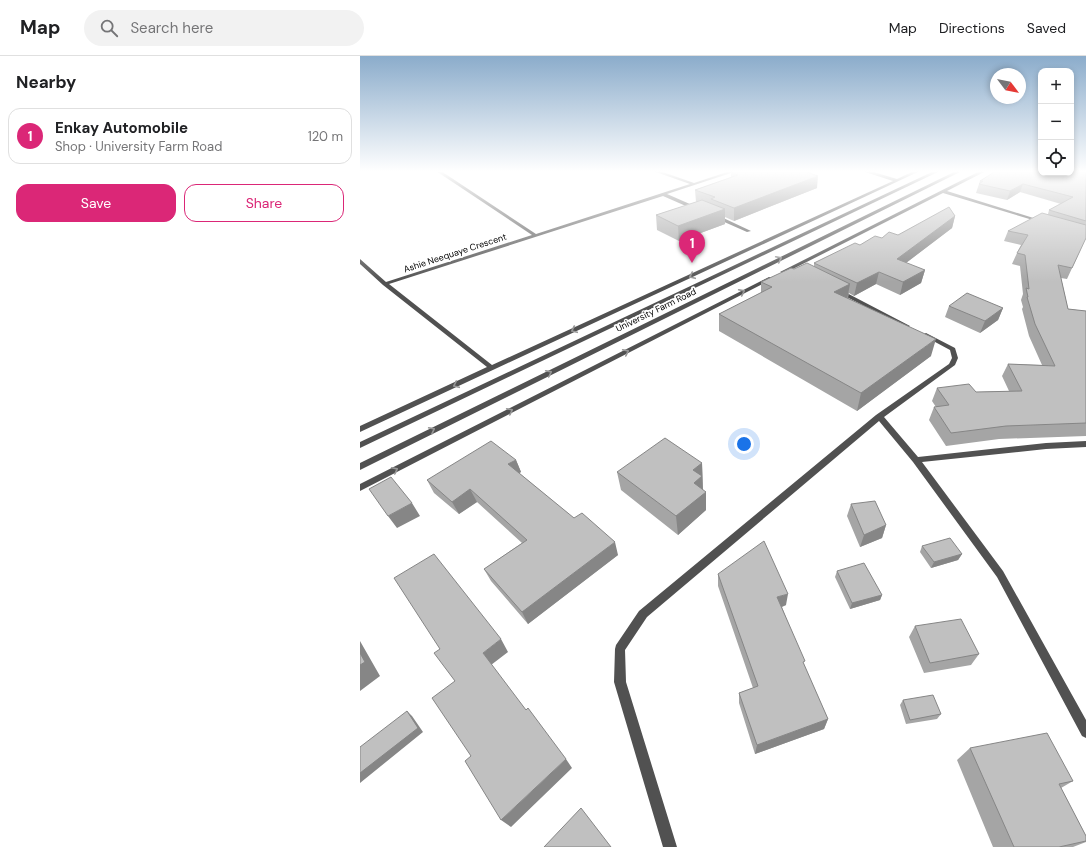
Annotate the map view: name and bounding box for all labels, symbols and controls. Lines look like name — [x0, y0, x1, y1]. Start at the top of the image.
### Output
search box — [84, 10, 364, 46]
text: Map — [20, 15, 60, 40]
icon: search — [98, 17, 120, 39]
text: Search here — [130, 18, 213, 38]
text: Map — [889, 19, 917, 37]
text: Directions — [939, 19, 1005, 37]
text: Saved — [1027, 19, 1066, 37]
north arrow — [990, 68, 1026, 104]
map controls — [1038, 68, 1074, 176]
button: + — [1038, 68, 1074, 104]
text: Nearby — [16, 71, 76, 93]
button: − — [1038, 104, 1074, 140]
text: Enkay Automobile — [55, 118, 188, 138]
text: 1 — [28, 128, 32, 145]
text: 120 m — [308, 128, 343, 145]
text: Shop · University Farm Road — [55, 138, 222, 155]
button: locate — [1038, 140, 1074, 176]
button: Save — [16, 184, 176, 222]
button: Share — [184, 184, 344, 222]
pin: 1 — [679, 230, 705, 263]
street label: Ashie Neequaye Crescent — [402, 231, 508, 275]
one-way arrow — [774, 257, 782, 264]
one-way arrow — [688, 271, 696, 279]
street label: University Farm Road — [614, 285, 698, 335]
one-way arrow — [738, 290, 745, 297]
one-way arrow — [570, 326, 577, 334]
one-way arrow — [622, 349, 629, 356]
one-way arrow — [545, 370, 552, 378]
one-way arrow — [453, 380, 460, 388]
one-way arrow — [506, 408, 514, 416]
one-way arrow — [428, 428, 436, 435]
your location — [734, 434, 754, 454]
one-way arrow — [390, 467, 398, 475]

